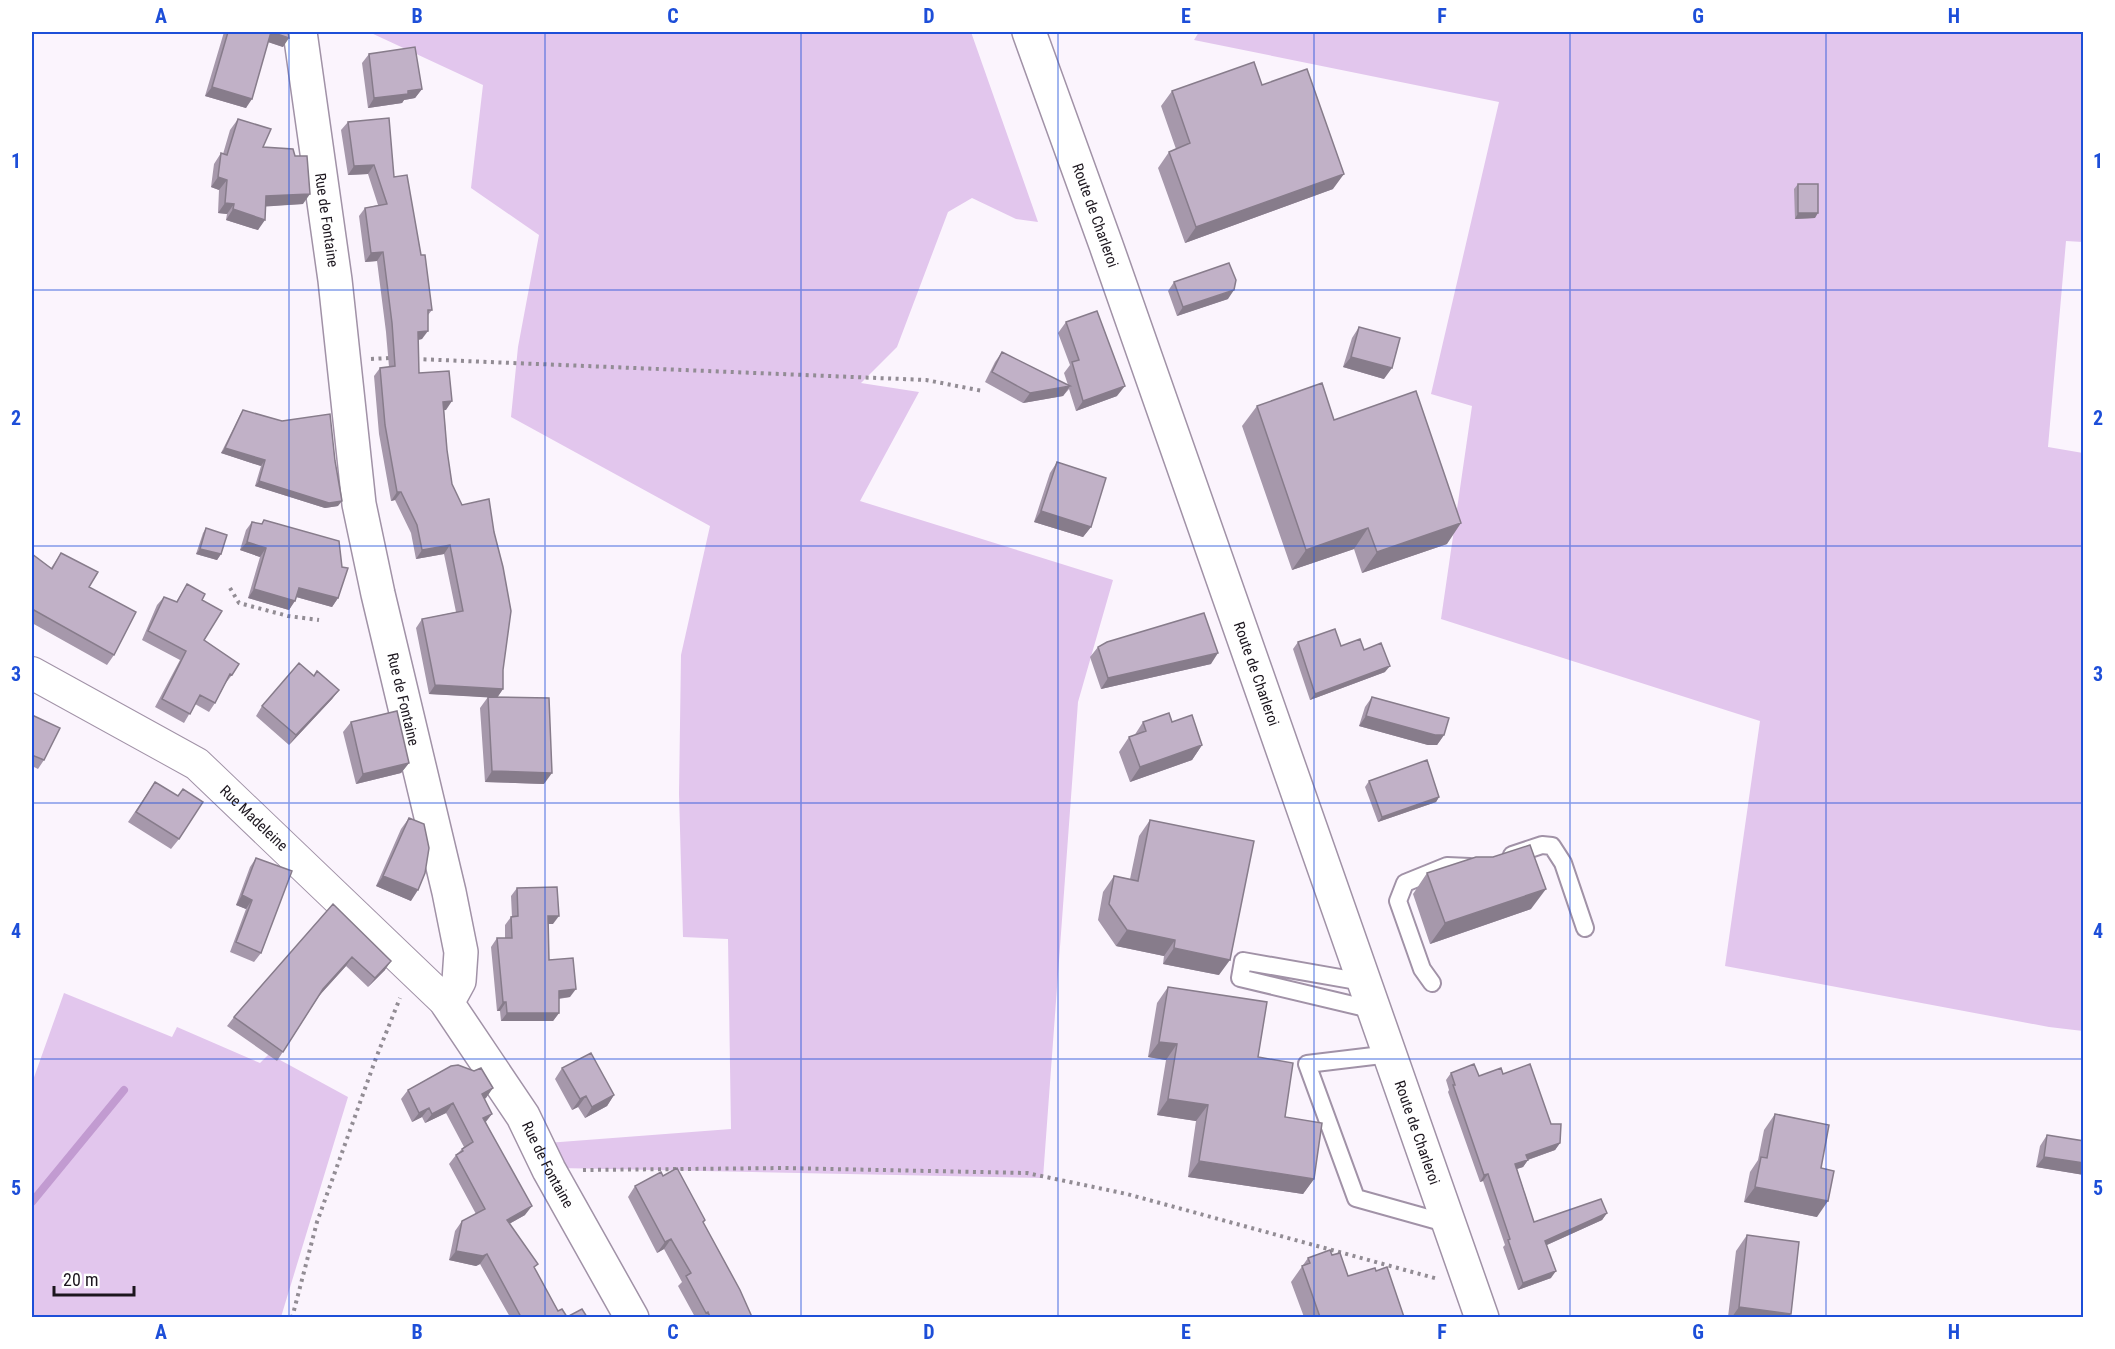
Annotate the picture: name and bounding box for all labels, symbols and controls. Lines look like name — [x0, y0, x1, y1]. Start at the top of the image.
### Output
text: A — [155, 4, 167, 28]
text: B — [411, 4, 423, 28]
text: C — [667, 4, 679, 28]
text: D — [923, 4, 935, 28]
text: E — [1181, 4, 1191, 28]
text: F — [1437, 4, 1447, 28]
text: G — [1692, 4, 1704, 28]
text: H — [1948, 4, 1960, 28]
text: 1 — [11, 149, 21, 173]
text: 1 — [2093, 149, 2103, 173]
street label: Route de Charleroi — [1068, 161, 1122, 270]
street label: Rue de Fontaine — [311, 172, 342, 268]
text: 2 — [11, 406, 21, 430]
text: 2 — [2093, 406, 2103, 430]
street label: Route de Charleroi — [1230, 619, 1283, 728]
street label: Rue de Fontaine — [383, 651, 423, 748]
text: 3 — [11, 662, 21, 686]
text: 3 — [2093, 662, 2103, 686]
street label: Rue Madeleine — [216, 782, 291, 855]
text: 4 — [11, 919, 21, 943]
text: 4 — [2093, 919, 2103, 943]
street label: Route de Charleroi — [1390, 1078, 1444, 1187]
street label: Rue de Fontaine — [518, 1118, 577, 1211]
text: 5 — [11, 1176, 21, 1200]
text: 5 — [2093, 1176, 2103, 1200]
scale bar — [54, 1259, 134, 1297]
text: 20 m — [63, 1269, 98, 1290]
text: A — [155, 1320, 167, 1344]
text: B — [411, 1320, 423, 1344]
text: C — [667, 1320, 679, 1344]
text: D — [923, 1320, 935, 1344]
text: E — [1181, 1320, 1191, 1344]
text: F — [1437, 1320, 1447, 1344]
text: G — [1692, 1320, 1704, 1344]
text: H — [1948, 1320, 1960, 1344]

